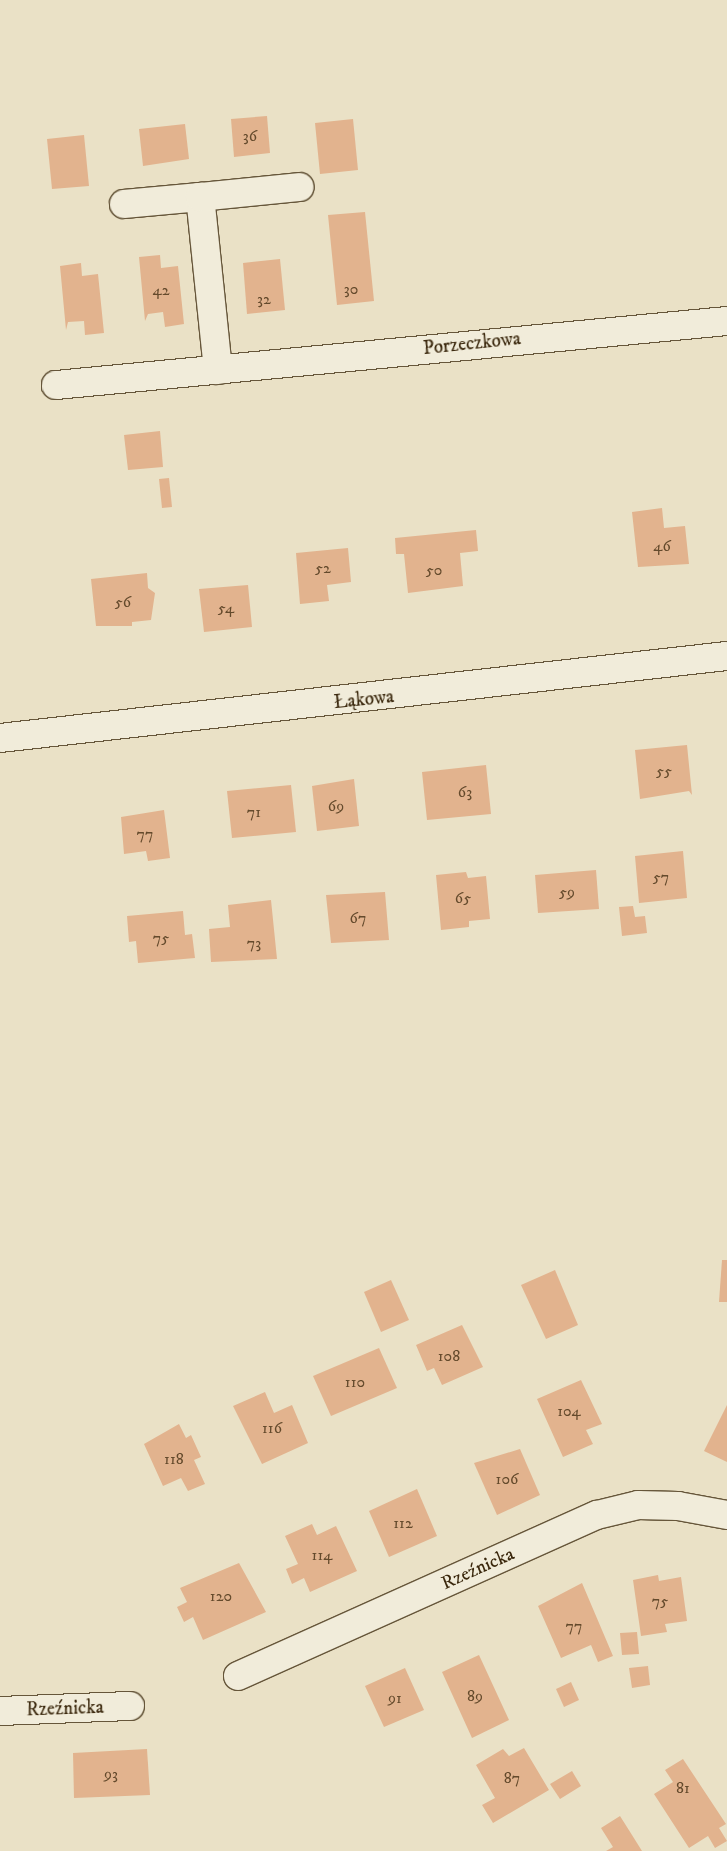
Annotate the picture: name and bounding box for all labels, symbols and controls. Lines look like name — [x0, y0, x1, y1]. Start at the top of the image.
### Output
house number: 36 — [243, 126, 257, 146]
house number: 30 — [344, 279, 358, 299]
house number: 42 — [152, 280, 170, 300]
house number: 32 — [257, 289, 271, 309]
street label: Porzeczkowa — [422, 328, 522, 360]
house number: 46 — [653, 536, 671, 556]
house number: 52 — [315, 558, 331, 578]
house number: 50 — [426, 560, 442, 580]
house number: 56 — [115, 592, 131, 612]
house number: 54 — [218, 598, 234, 618]
street label: Łąkowa — [333, 686, 395, 714]
house number: 55 — [656, 761, 672, 781]
house number: 63 — [458, 782, 472, 802]
house number: 69 — [328, 796, 344, 816]
house number: 71 — [247, 802, 261, 822]
house number: 77 — [137, 824, 153, 844]
house number: 57 — [653, 867, 669, 887]
house number: 59 — [559, 882, 575, 902]
house number: 65 — [455, 888, 471, 908]
house number: 67 — [350, 908, 366, 928]
house number: 75 — [153, 928, 169, 948]
house number: 73 — [247, 933, 261, 953]
house number: 108 — [438, 1346, 460, 1366]
house number: 110 — [345, 1372, 365, 1392]
house number: 104 — [557, 1401, 581, 1421]
house number: 116 — [262, 1418, 282, 1438]
house number: 118 — [164, 1449, 184, 1469]
house number: 106 — [496, 1469, 518, 1489]
house number: 112 — [393, 1513, 413, 1533]
street label: Rzeźnicka — [438, 1543, 518, 1595]
house number: 114 — [312, 1545, 332, 1565]
house number: 120 — [210, 1586, 232, 1606]
house number: 75 — [652, 1591, 668, 1611]
house number: 77 — [566, 1616, 582, 1636]
house number: 89 — [467, 1686, 483, 1706]
house number: 91 — [388, 1688, 402, 1708]
street label: Rzeźnicka — [26, 1696, 104, 1722]
house number: 93 — [104, 1764, 118, 1784]
house number: 87 — [504, 1768, 520, 1788]
house number: 81 — [676, 1778, 690, 1798]

